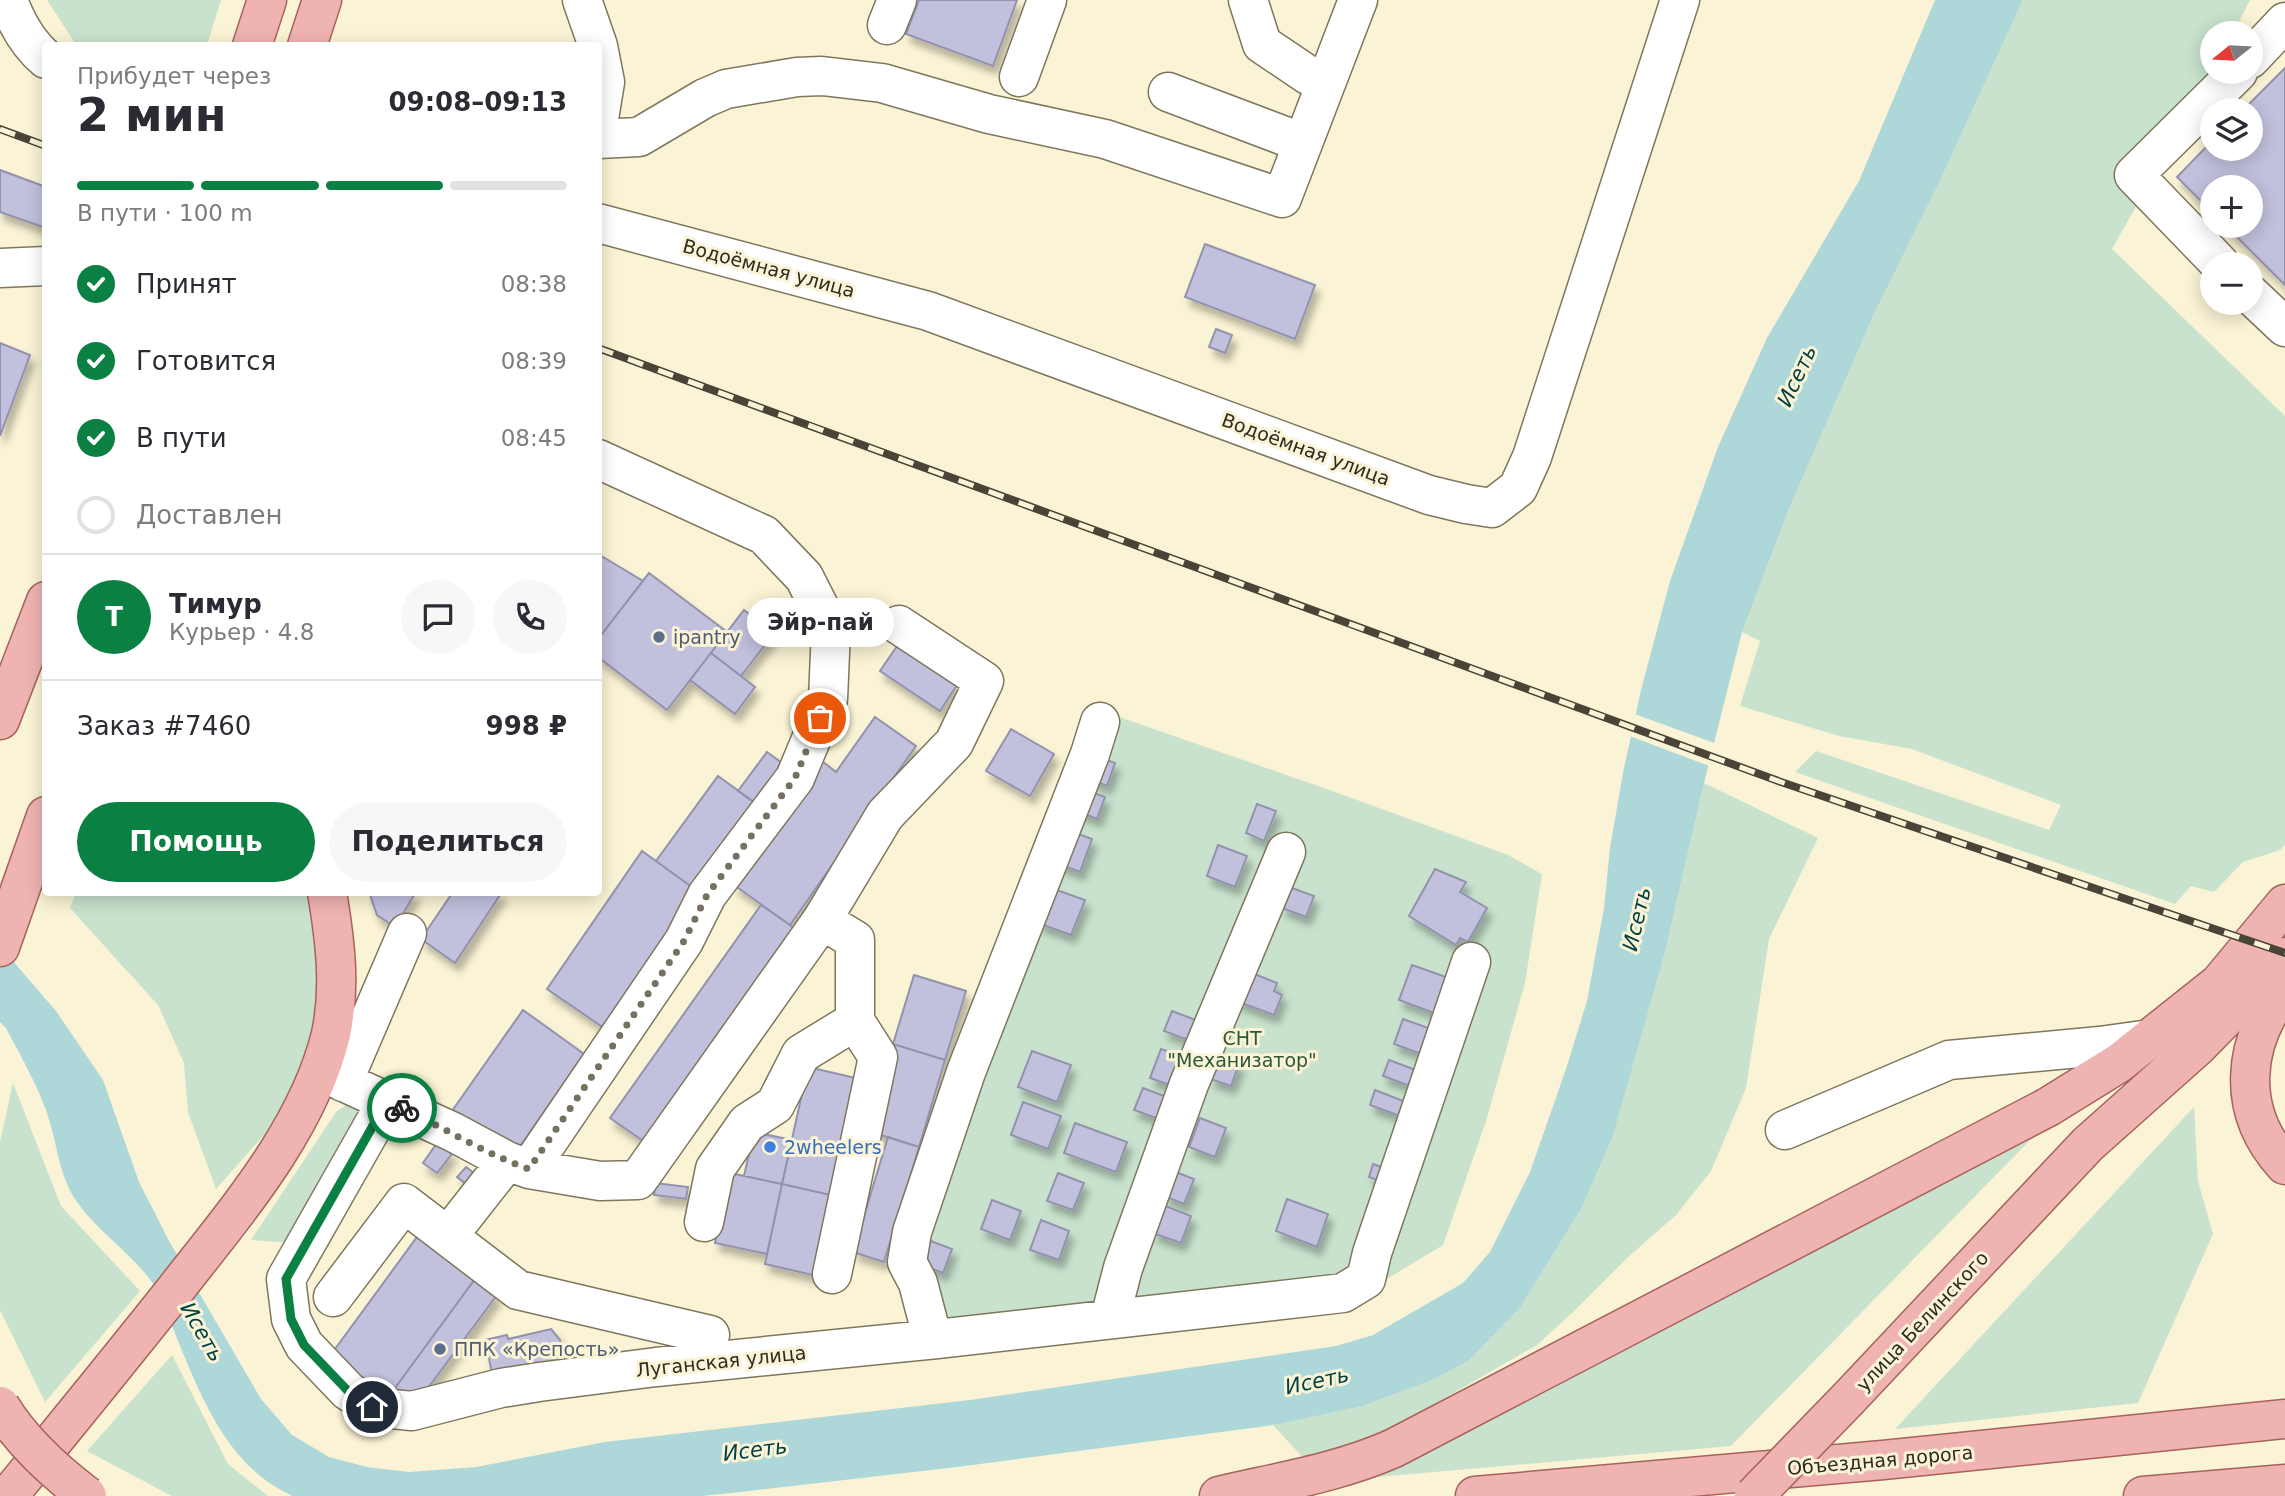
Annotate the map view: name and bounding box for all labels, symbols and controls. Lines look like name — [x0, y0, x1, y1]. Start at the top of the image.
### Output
north arrow — [2200, 21, 2263, 84]
map controls — [2200, 21, 2263, 315]
text: Прибудет через — [77, 63, 271, 89]
text: 09:08–09:13 — [388, 87, 567, 117]
text: 2 мин — [77, 88, 227, 142]
button: layers — [2200, 98, 2263, 161]
button: + — [2200, 175, 2263, 238]
text: В пути · 100 m — [77, 200, 253, 226]
street label: Водоёмная улица — [681, 234, 857, 302]
button: − — [2200, 252, 2263, 315]
icon: check — [77, 265, 115, 303]
text: Принят — [136, 269, 237, 299]
text: 08:38 — [501, 271, 567, 297]
icon: check — [77, 342, 115, 380]
water label: Исеть — [1772, 342, 1822, 410]
text: Готовится — [136, 346, 276, 376]
text: 08:39 — [501, 348, 567, 374]
street label: Водоёмная улица — [1219, 408, 1393, 490]
icon: check — [77, 419, 115, 457]
text: В пути — [136, 423, 227, 453]
text: 08:45 — [501, 425, 567, 451]
text: Доставлен — [136, 500, 283, 530]
button: chat — [401, 580, 475, 654]
button: phone — [493, 580, 567, 654]
text: Тимур — [169, 589, 262, 619]
callout: Эйр-пай — [746, 599, 894, 648]
text: Т — [105, 602, 123, 632]
text: Эйр-пай — [767, 609, 874, 635]
text: Курьер · 4.8 — [169, 619, 314, 645]
place label: ipantry — [673, 626, 741, 648]
marker: ipantry — [651, 629, 667, 645]
pin — [790, 688, 850, 748]
icon: bag — [801, 699, 839, 737]
text: Заказ #7460 — [77, 711, 251, 741]
text: 998 ₽ — [486, 711, 567, 741]
button: Помощь — [77, 802, 315, 882]
button: Поделиться — [329, 802, 567, 882]
water label: Исеть — [1618, 885, 1656, 953]
park label: СНТ "Механизатор" — [1167, 1027, 1317, 1071]
courier — [367, 1073, 437, 1143]
icon: bike — [383, 1089, 421, 1127]
place label: 2wheelers — [784, 1136, 882, 1158]
marker: 2wheelers — [762, 1139, 778, 1155]
street label: улица Белинского — [1851, 1247, 1993, 1395]
water label: Исеть — [175, 1298, 229, 1366]
place label: ППК «Крепость» — [454, 1338, 619, 1360]
marker: ППК «Крепость» — [432, 1341, 448, 1357]
street label: Луганская улица — [635, 1341, 807, 1381]
water label: Исеть — [1283, 1363, 1351, 1399]
pin — [342, 1377, 402, 1437]
icon: home — [353, 1388, 391, 1426]
water label: Исеть — [721, 1434, 789, 1466]
street label: Объездная дорога — [1786, 1441, 1974, 1479]

